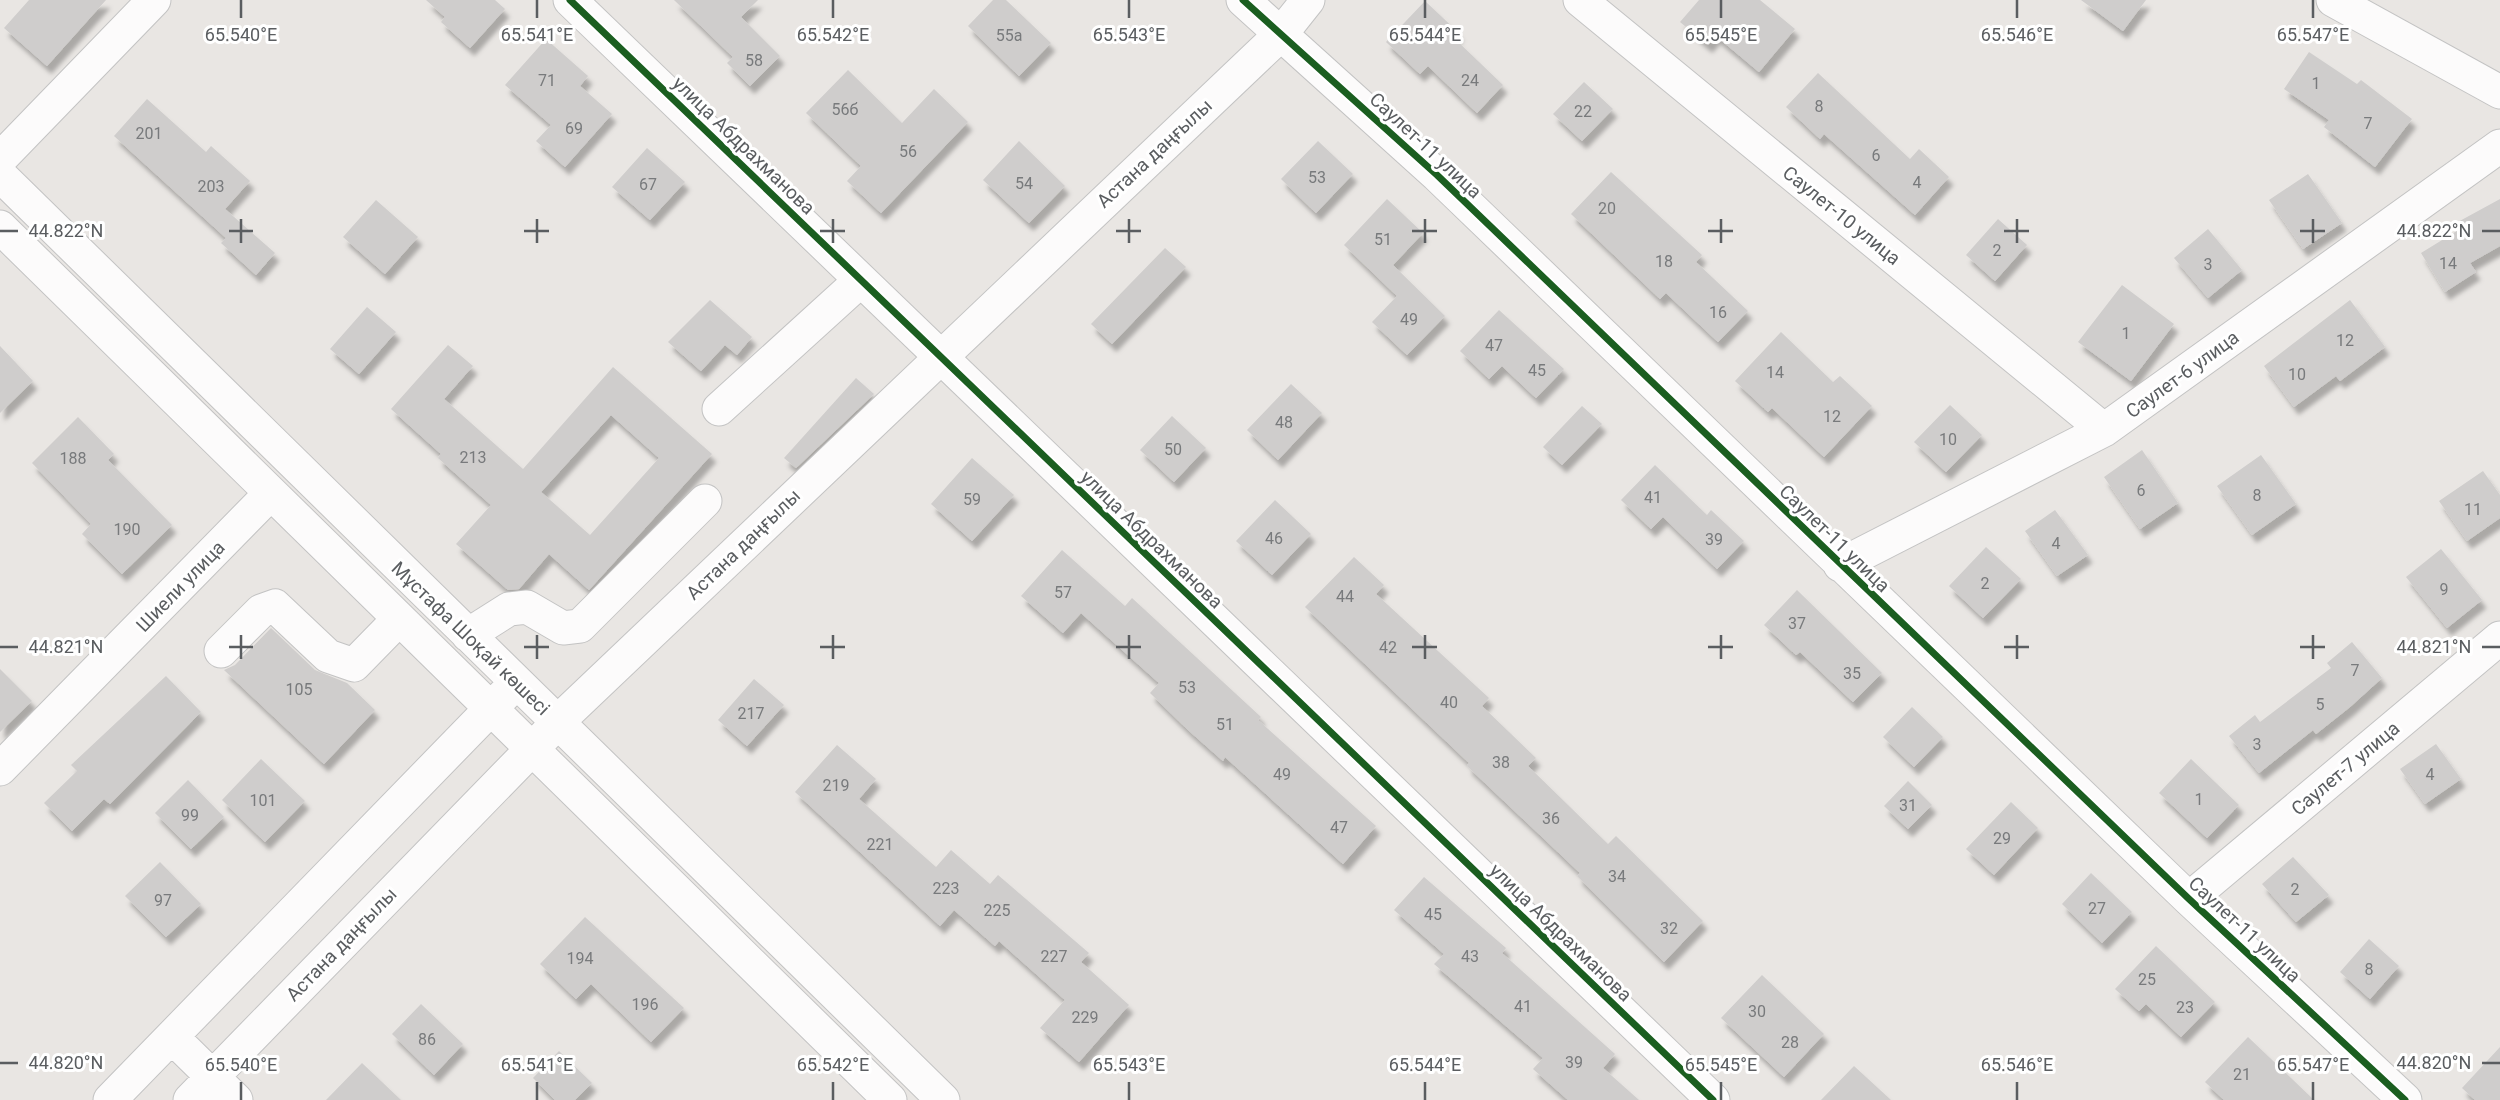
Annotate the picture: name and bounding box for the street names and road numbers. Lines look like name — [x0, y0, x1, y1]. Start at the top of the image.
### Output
street label: улица Абдрахманова — [668, 71, 820, 219]
street label: Саулет-11 улица — [1365, 88, 1486, 203]
street label: Астана даңғылы — [1092, 94, 1217, 213]
street label: Саулет-10 улица — [1778, 161, 1905, 270]
street label: Саулет-6 улица — [2121, 326, 2243, 423]
street label: улица Абдрахманова — [1076, 465, 1228, 613]
street label: Саулет-11 улица — [1775, 480, 1895, 597]
street label: Астана даңғылы — [682, 484, 805, 605]
street label: Шиели улица — [131, 536, 230, 637]
street label: Мұстафа Шоқай көшесі — [387, 557, 555, 720]
street label: Саулет-7 улица — [2287, 716, 2404, 820]
street label: улица Абдрахманова — [1485, 858, 1637, 1006]
street label: Саулет-11 улица — [2184, 872, 2305, 987]
street label: Астана даңғылы — [281, 883, 402, 1006]

